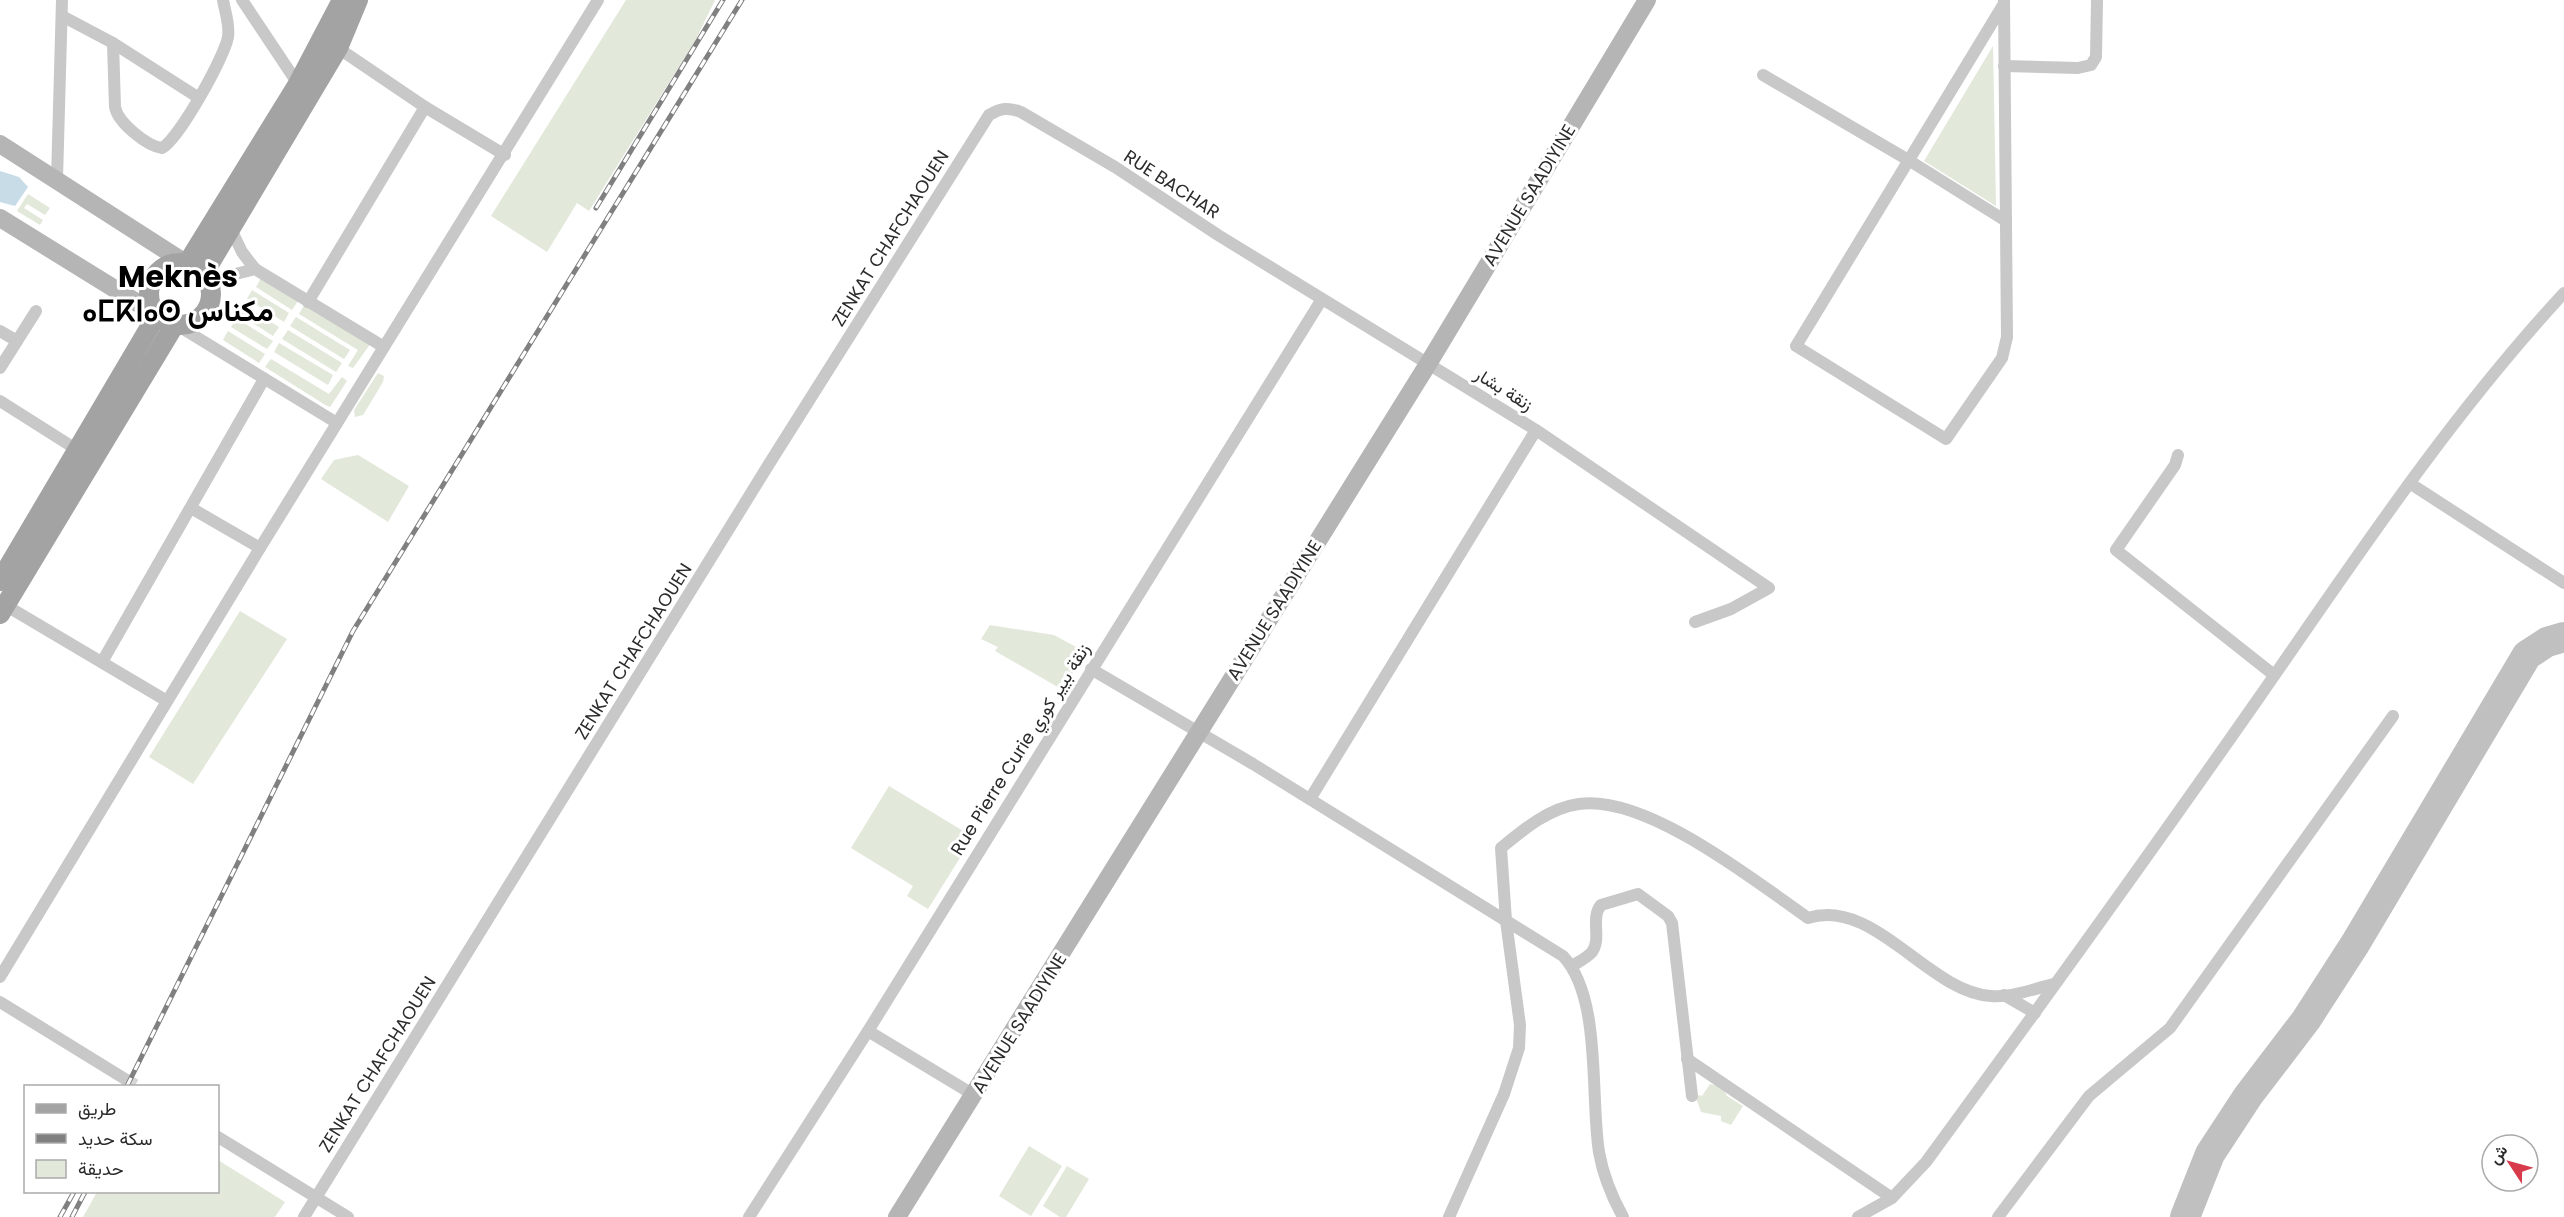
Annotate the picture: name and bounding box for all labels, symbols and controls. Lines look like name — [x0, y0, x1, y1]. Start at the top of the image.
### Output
street label: AVENUE SAADIYINE — [1477, 119, 1581, 271]
street label: RUE BACHAR — [1119, 144, 1225, 224]
street label: ZENKAT CHAFCHAOUEN — [826, 145, 954, 331]
district label: Meknès ⴰⵎⴽⵏⴰⵙ مكناس — [83, 255, 273, 332]
street label: زنقة بشار — [1469, 361, 1538, 417]
street label: AVENUE SAADIYINE — [1221, 535, 1327, 685]
street label: ZENKAT CHAFCHAOUEN — [569, 558, 697, 744]
street label: Rue Pierre Curie زنقة بيير كوري — [944, 638, 1098, 861]
street label: AVENUE SAADIYINE — [966, 948, 1072, 1098]
street label: ZENKAT CHAFCHAOUEN — [313, 971, 441, 1157]
legend — [24, 1085, 219, 1193]
text: طريق — [78, 1096, 116, 1121]
text: سكة حديد — [78, 1126, 152, 1151]
north arrow — [2480, 1133, 2540, 1193]
text: ش — [2483, 1140, 2513, 1169]
text: حديقة — [78, 1156, 124, 1181]

